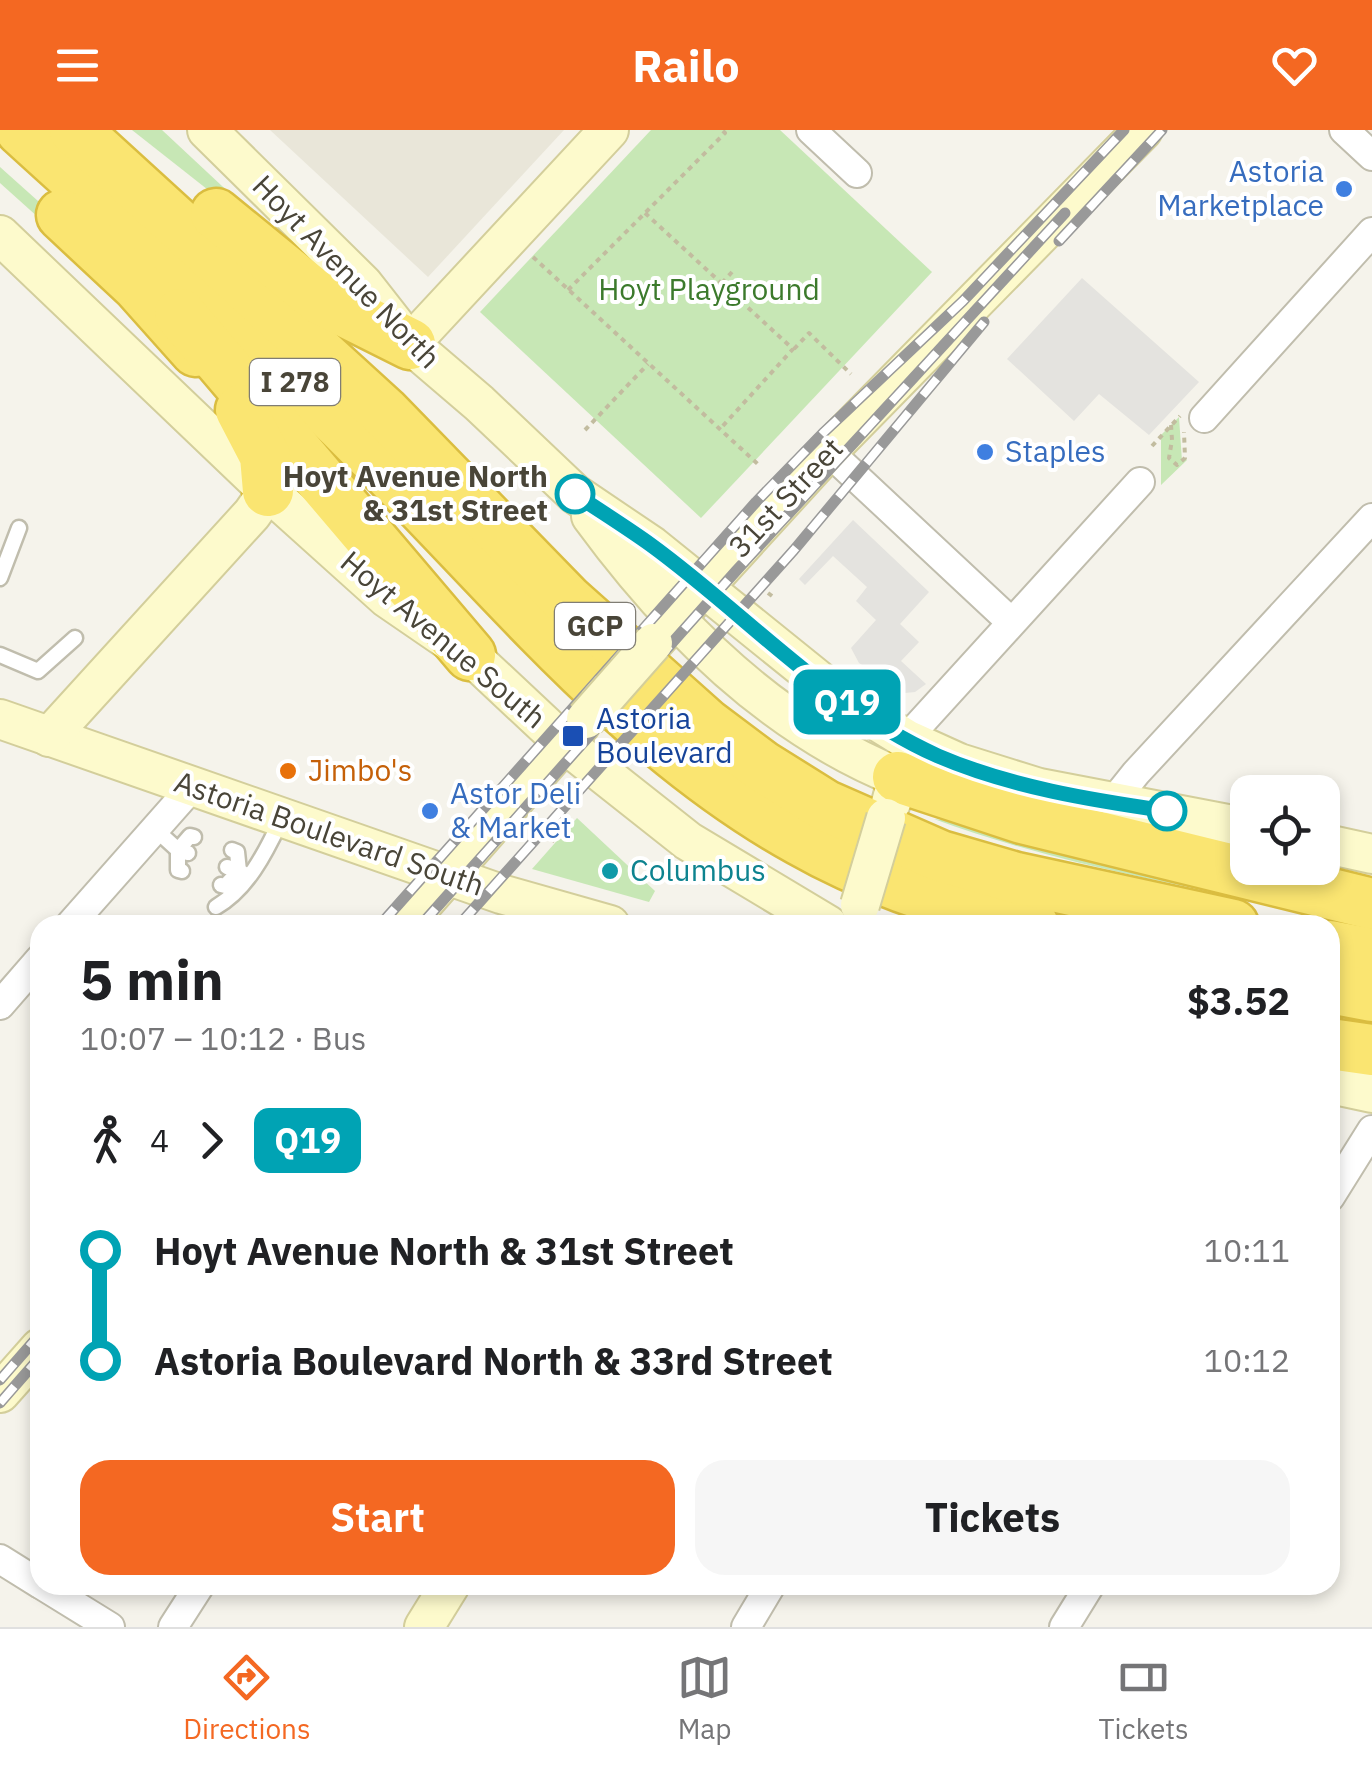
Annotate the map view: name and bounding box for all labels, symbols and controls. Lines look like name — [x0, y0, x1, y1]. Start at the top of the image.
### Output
text: Railo — [632, 36, 740, 94]
icon: menu — [50, 38, 105, 93]
icon: heart — [1267, 38, 1322, 93]
place label: Astoria Marketplace — [1157, 151, 1324, 224]
street label: Hoyt Avenue North — [245, 166, 449, 376]
marker: Astoria Marketplace — [1333, 178, 1355, 200]
park label: Hoyt Playground — [598, 269, 820, 308]
road number: I 278 — [250, 359, 340, 405]
street label: 31st Street — [719, 429, 850, 565]
place label: Staples — [1005, 431, 1106, 470]
marker: Staples — [974, 441, 996, 463]
place label: Hoyt Avenue North & 31st Street — [283, 456, 548, 529]
marker: Hoyt Avenue North & 31st Street — [556, 475, 594, 513]
street label: Hoyt Avenue South — [333, 541, 555, 736]
road number: GCP — [555, 603, 635, 649]
line badge: Q19 — [790, 670, 904, 734]
text: Q19 — [814, 679, 881, 725]
place label: Astoria Boulevard — [596, 698, 733, 771]
marker: Astoria Boulevard — [560, 723, 586, 749]
place label: Jimbo's — [308, 750, 412, 789]
marker: Jimbo's — [277, 760, 299, 782]
street label: Astoria Boulevard South — [170, 761, 489, 904]
place label: Astor Deli & Market — [450, 773, 581, 846]
map controls — [1230, 775, 1340, 885]
button: locate — [1230, 775, 1340, 885]
unlabelled marker — [1148, 792, 1186, 830]
marker: Astor Deli & Market — [419, 800, 441, 822]
place label: Columbus — [630, 850, 766, 889]
marker: Columbus — [599, 860, 621, 882]
text: 5 min — [80, 944, 224, 1015]
text: $3.52 — [1187, 976, 1290, 1025]
text: 10:07 – 10:12 · Bus — [80, 1017, 366, 1059]
icon: walk — [80, 1113, 135, 1168]
icon: forward — [184, 1113, 239, 1168]
text: Q19 — [274, 1117, 341, 1163]
text: 4 — [150, 1119, 169, 1161]
text: Hoyt Avenue North & 31st Street — [154, 1226, 734, 1275]
text: 10:11 — [1204, 1229, 1290, 1271]
text: Astoria Boulevard North & 33rd Street — [154, 1336, 833, 1385]
text: 10:12 — [1204, 1339, 1290, 1381]
button: Start — [80, 1460, 675, 1575]
button: Tickets — [695, 1460, 1290, 1575]
tab: Directions — [183, 1650, 311, 1747]
tab: Map — [677, 1650, 732, 1747]
tab: Tickets — [1099, 1650, 1189, 1747]

